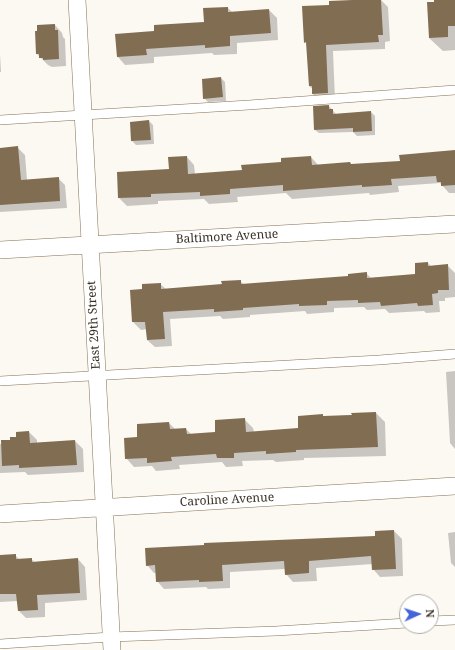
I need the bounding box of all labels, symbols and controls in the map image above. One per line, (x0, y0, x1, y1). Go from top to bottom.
street label: Baltimore Avenue (175, 227, 279, 247)
street label: East 29th Street (84, 280, 104, 370)
street label: Caroline Avenue (179, 490, 275, 510)
north arrow (399, 594, 439, 634)
text: N (423, 609, 438, 618)

